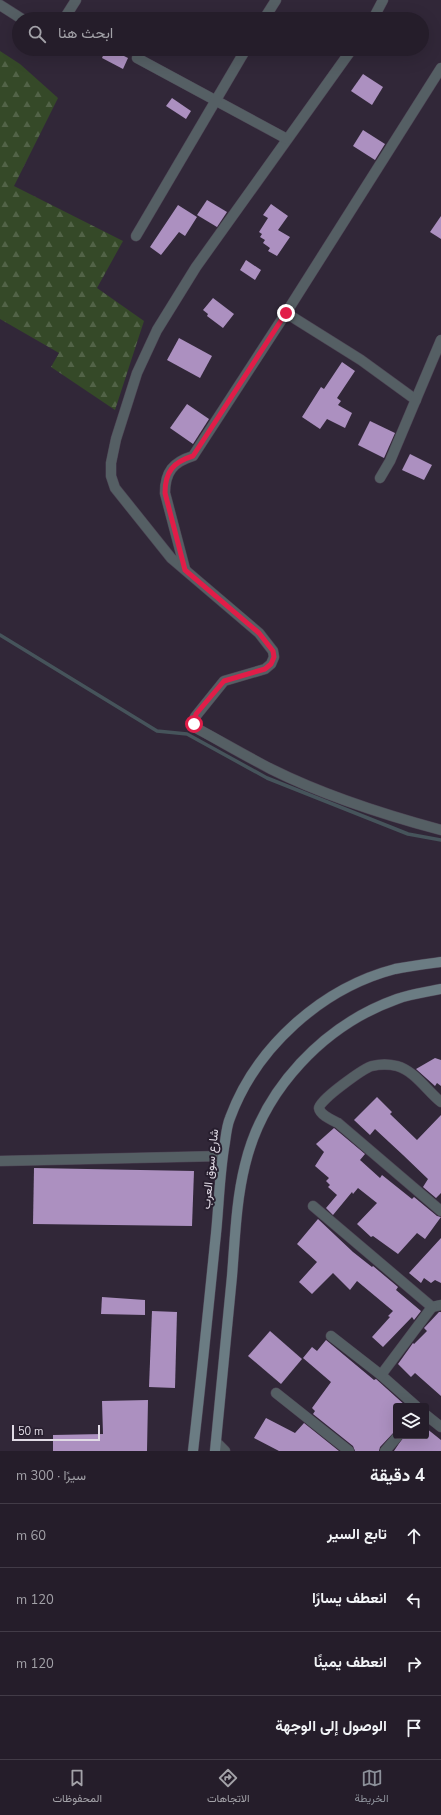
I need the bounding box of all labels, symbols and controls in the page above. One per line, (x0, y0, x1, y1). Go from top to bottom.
search box (12, 12, 429, 56)
icon: search (26, 23, 48, 45)
text: ابحث هنا (58, 23, 113, 43)
route end (277, 304, 295, 322)
route start (185, 715, 203, 733)
street label: شارع سوق العرب (198, 1128, 223, 1210)
map controls (393, 1403, 429, 1439)
button: layers (393, 1403, 429, 1439)
scale bar (12, 1423, 100, 1442)
text: 50 m (18, 1424, 43, 1439)
text: 4 دقيقة (370, 1464, 425, 1487)
text: سيرًا · 300 m (16, 1467, 86, 1485)
text: تابع السير (327, 1524, 387, 1544)
icon: ahead (403, 1525, 425, 1547)
text: 60 m (16, 1527, 46, 1545)
text: انعطف يسارًا (312, 1588, 387, 1608)
icon: left (403, 1589, 425, 1611)
text: 120 m (16, 1591, 54, 1609)
text: انعطف يمينًا (314, 1652, 387, 1672)
icon: right (403, 1653, 425, 1675)
text: 120 m (16, 1655, 54, 1673)
text: الوصول إلى الوجهة (275, 1716, 387, 1736)
icon: arrive (403, 1717, 425, 1739)
tab: المحفوظات (52, 1767, 102, 1808)
tab: الاتجاهات (207, 1767, 250, 1808)
tab: الخريطة (355, 1767, 389, 1808)

